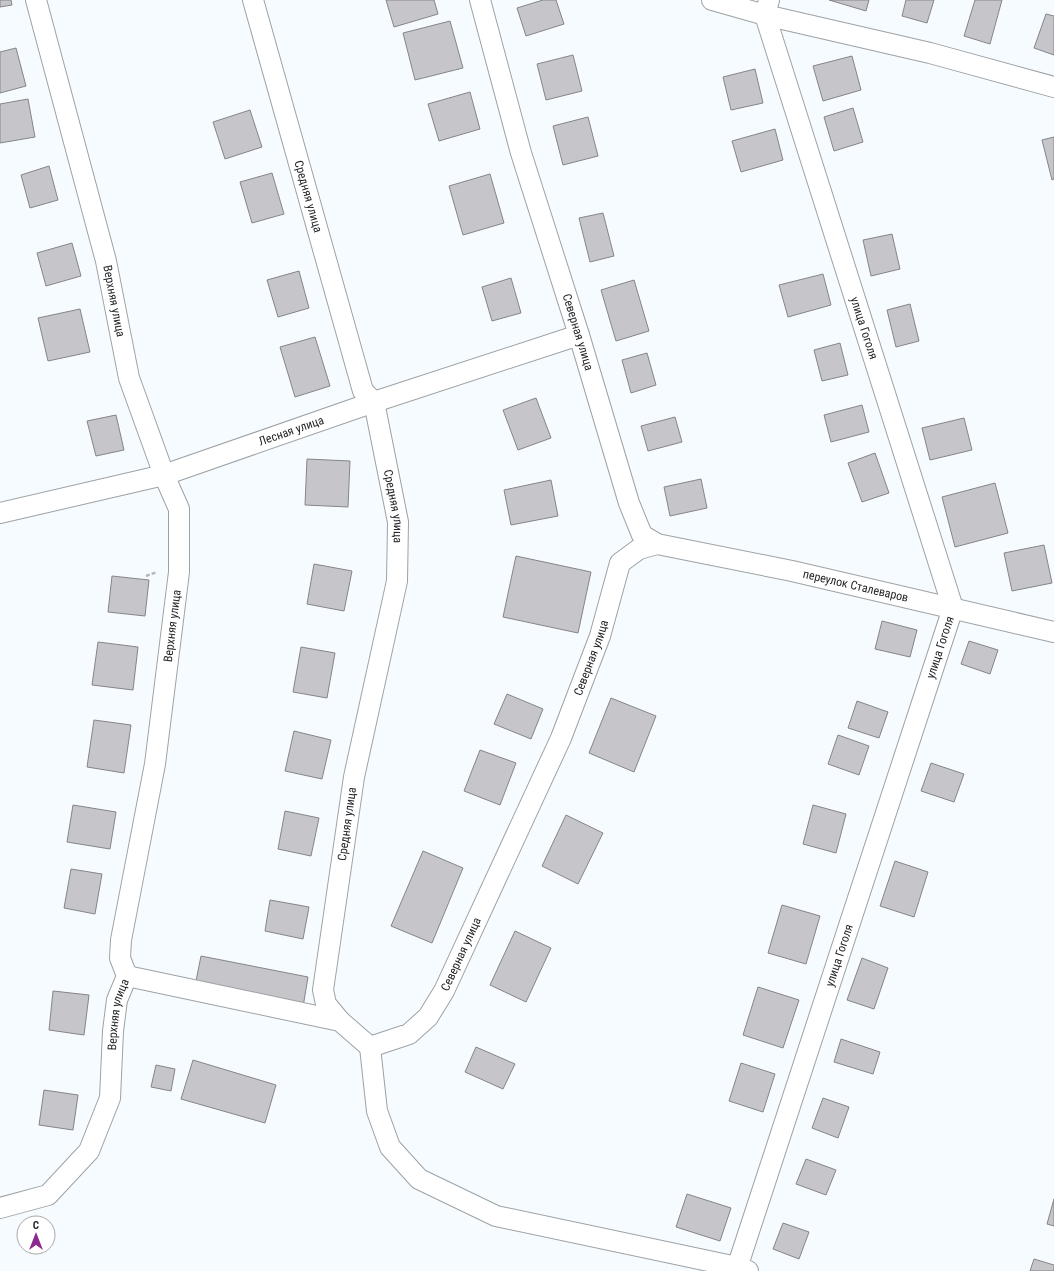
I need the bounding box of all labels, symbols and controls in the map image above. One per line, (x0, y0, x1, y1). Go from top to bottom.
street label: Средняя улица (291, 159, 325, 234)
street label: Верхняя улица (100, 264, 128, 338)
street label: Северная улица (560, 292, 596, 372)
street label: улица Гоголя (847, 295, 881, 361)
street label: Лесная улица (257, 413, 326, 449)
street label: Средняя улица (381, 468, 405, 543)
street label: переулок Сталеваров (802, 567, 910, 605)
street label: Верхняя улица (161, 589, 184, 663)
street label: улица Гоголя (923, 615, 957, 681)
street label: Северная улица (571, 618, 611, 698)
street label: Средняя улица (335, 786, 359, 862)
street label: Северная улица (438, 915, 484, 993)
street label: улица Гоголя (823, 922, 856, 988)
street label: Верхняя улица (105, 977, 132, 1051)
north arrow (16, 1215, 56, 1255)
text: С (33, 1219, 39, 1232)

